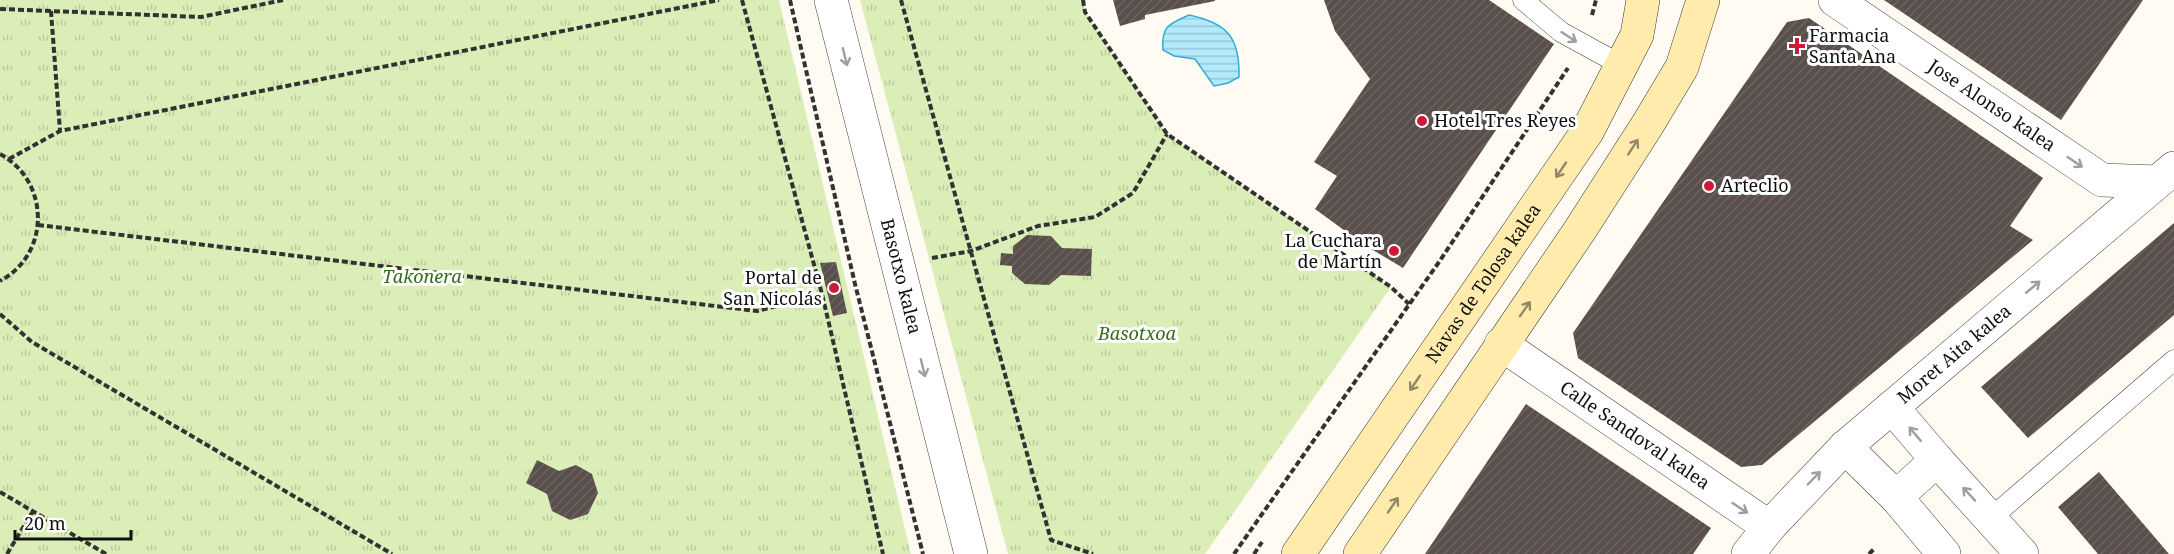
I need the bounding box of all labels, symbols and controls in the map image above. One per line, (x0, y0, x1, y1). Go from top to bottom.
place label: Farmacia Santa Ana (1809, 23, 1896, 68)
one-way arrow (1560, 31, 1576, 43)
marker: Farmacia Santa Ana (1790, 39, 1804, 53)
one-way arrow (840, 47, 852, 66)
street label: Jose Alonso kalea (1923, 53, 2061, 156)
place label: Hotel Tres Reyes (1434, 108, 1576, 132)
marker: Hotel Tres Reyes (1415, 114, 1429, 128)
one-way arrow (1628, 139, 1640, 156)
one-way arrow (2066, 156, 2083, 168)
one-way arrow (1555, 161, 1567, 178)
place label: Arteclio (1721, 173, 1789, 197)
marker: Arteclio (1702, 179, 1716, 193)
street label: Navas de Tolosa kalea (1419, 198, 1546, 367)
street label: Basotxo kalea (876, 216, 928, 336)
place label: La Cuchara de Martín (1285, 228, 1382, 273)
marker: La Cuchara de Martín (1387, 244, 1401, 258)
park label: Takonera (382, 264, 462, 288)
place label: Portal de San Nicolás (723, 265, 822, 310)
one-way arrow (2025, 280, 2040, 294)
marker: Portal de San Nicolás (827, 281, 841, 295)
street label: Moret Aita kalea (1892, 298, 2016, 409)
one-way arrow (1519, 301, 1531, 318)
park label: Basotxoa (1097, 321, 1177, 345)
one-way arrow (918, 358, 930, 377)
one-way arrow (1409, 374, 1421, 391)
street label: Calle Sandoval kalea (1556, 375, 1715, 494)
one-way arrow (1908, 427, 1922, 442)
one-way arrow (1807, 471, 1822, 486)
one-way arrow (1962, 487, 1977, 502)
one-way arrow (1387, 498, 1399, 514)
one-way arrow (1731, 502, 1748, 514)
scale bar (15, 503, 130, 541)
text: 20 m (24, 511, 66, 535)

